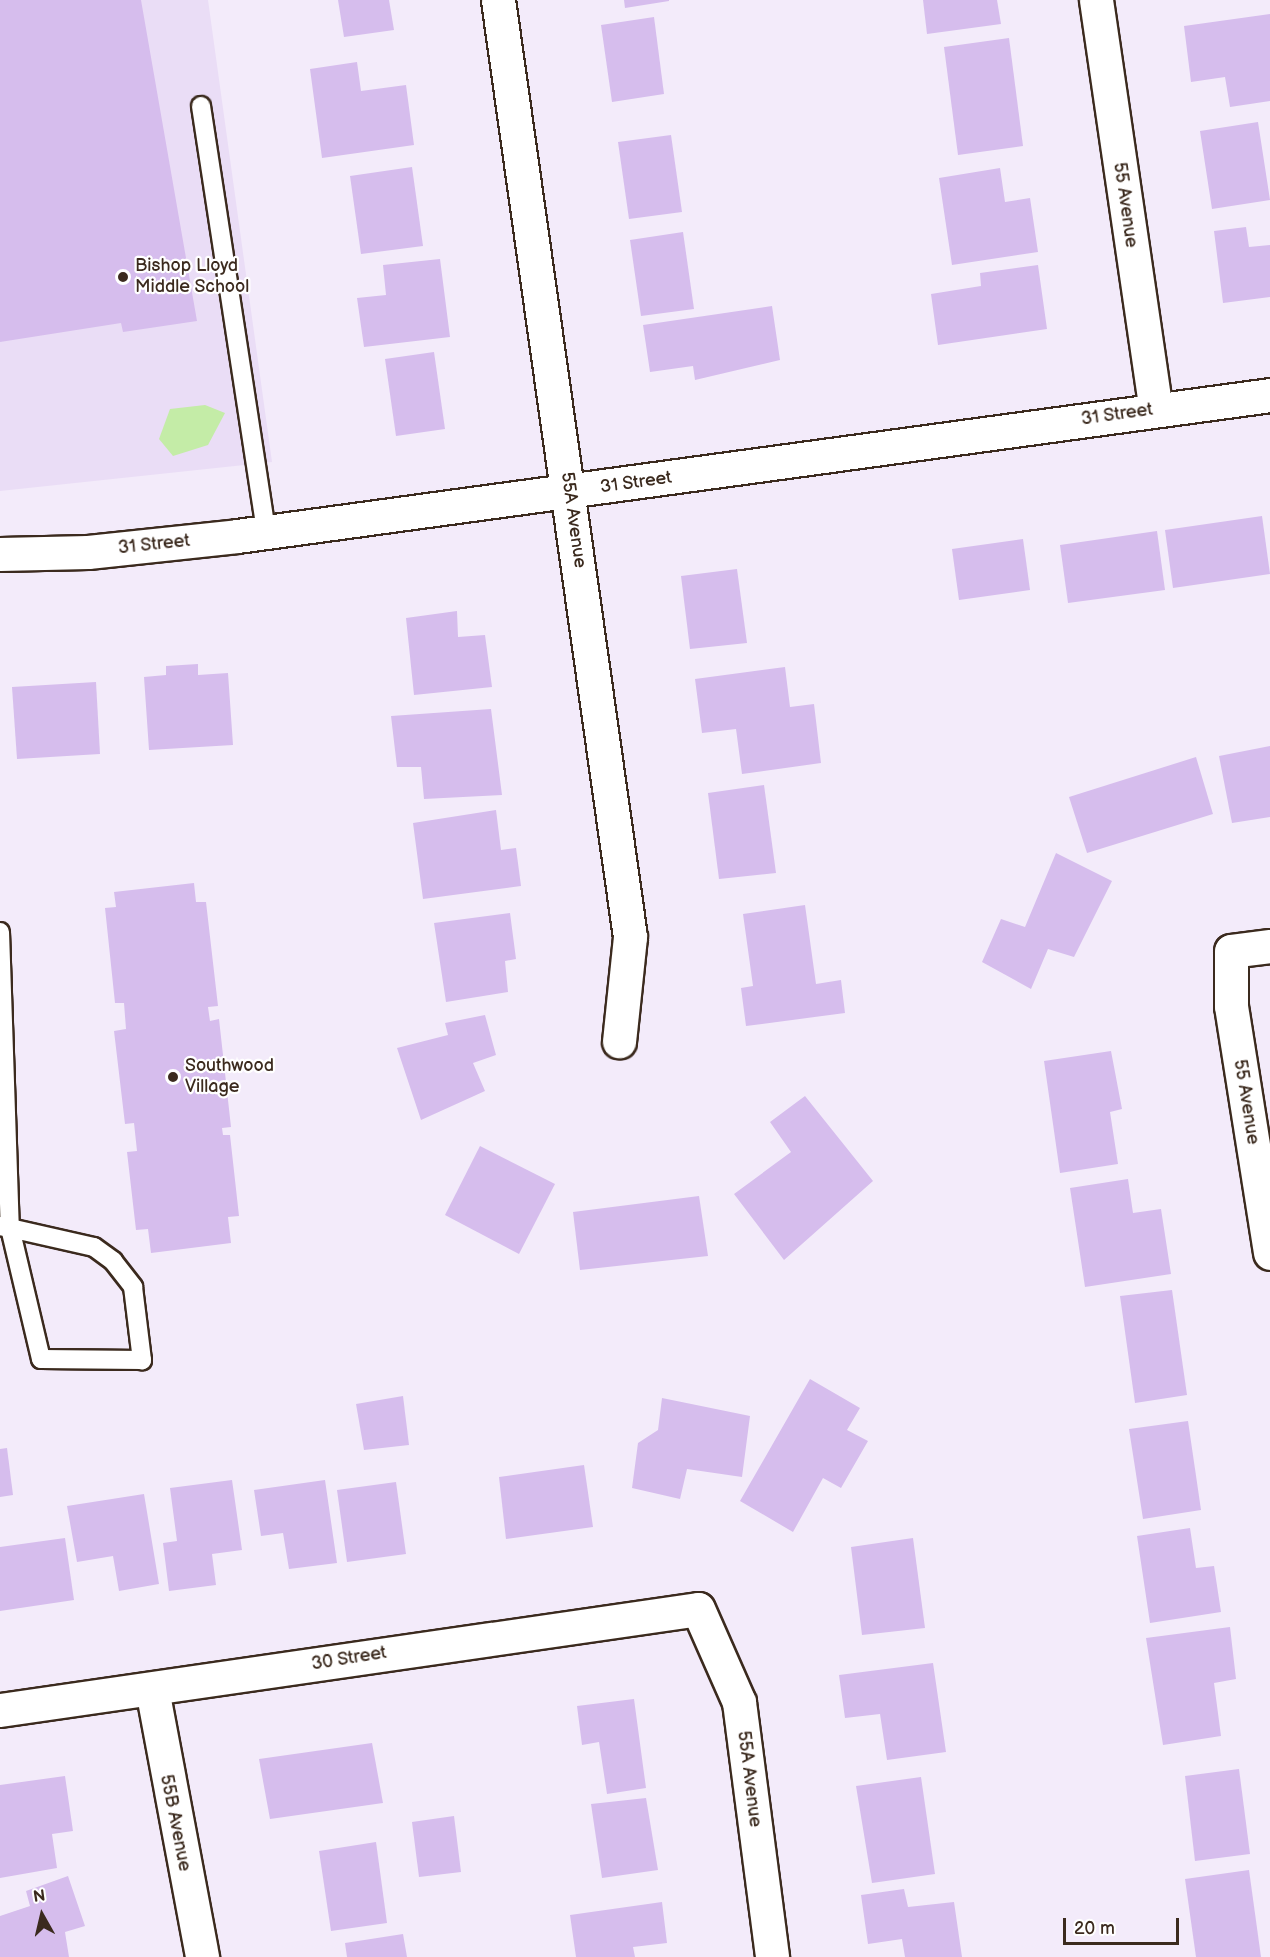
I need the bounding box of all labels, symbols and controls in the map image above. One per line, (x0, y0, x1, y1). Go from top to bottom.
street label: 55 Avenue (1108, 161, 1142, 249)
place label: Bishop Lloyd Middle School (135, 256, 250, 298)
marker: Bishop Lloyd Middle School (116, 270, 130, 284)
street label: 31 Street (1080, 399, 1154, 431)
street label: 31 Street (599, 467, 673, 499)
street label: 55A Avenue (556, 471, 590, 569)
street label: 31 Street (117, 530, 191, 560)
place label: Southwood Village (185, 1056, 274, 1098)
street label: 55 Avenue (1229, 1058, 1263, 1146)
marker: Southwood Village (166, 1070, 180, 1084)
street label: 30 Street (310, 1642, 388, 1676)
street label: 55A Avenue (732, 1730, 766, 1828)
street label: 55B Avenue (155, 1773, 195, 1873)
north arrow (12, 1885, 72, 1945)
text: N (32, 1886, 47, 1907)
scale bar (1066, 1906, 1182, 1944)
text: 20 m (1074, 1918, 1115, 1939)

